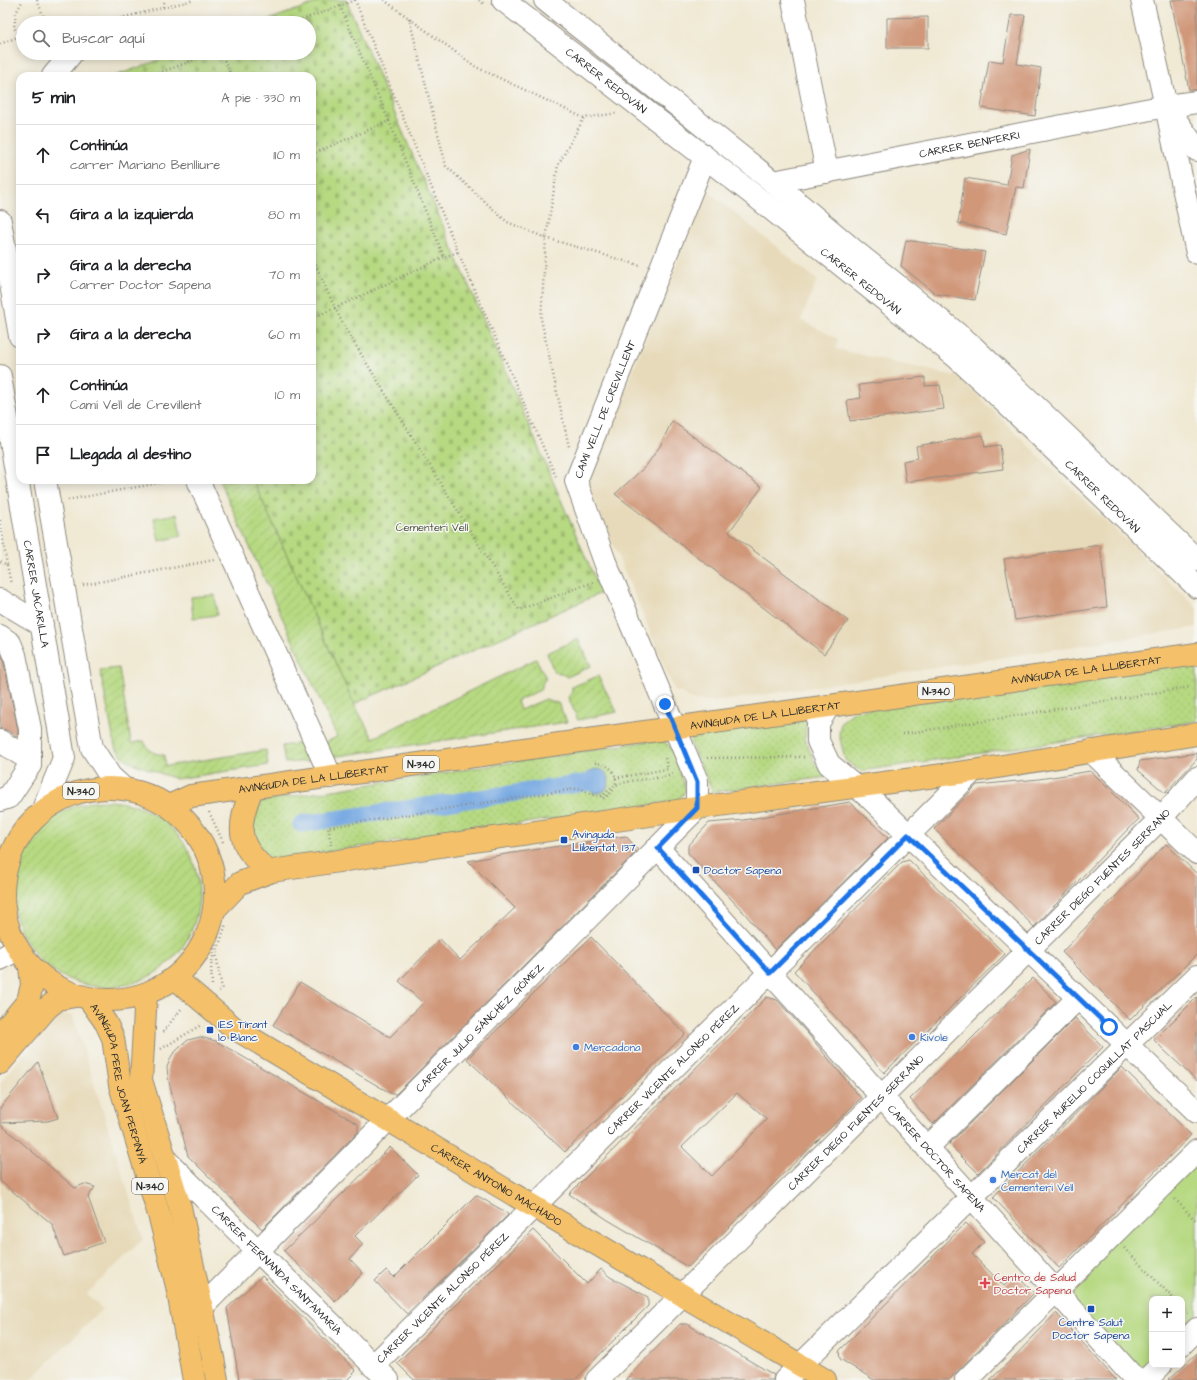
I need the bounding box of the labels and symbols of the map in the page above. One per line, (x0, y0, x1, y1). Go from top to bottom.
street label: CARRER REDOVÁN (562, 45, 650, 117)
street label: CARRER BENFERRI (918, 127, 1021, 162)
street label: CARRER REDOVÁN (817, 244, 904, 318)
street label: CAMÍ VELL DE CREVILLENT (571, 338, 639, 480)
street label: CARRER REDOVÁN (1061, 457, 1143, 536)
park label: Cementeri Vell (396, 520, 469, 535)
street label: CARRER JACARILLA (20, 539, 52, 649)
street label: AVINGUDA DE LA LLIBERTAT (1010, 652, 1162, 688)
road number: N-340 (918, 683, 954, 699)
route end (656, 695, 674, 713)
street label: AVINGUDA DE LA LLIBERTAT (689, 697, 842, 733)
road number: N-340 (403, 756, 439, 772)
street label: AVINGUDA DE LA LLIBERTAT (237, 761, 390, 797)
road number: N-340 (63, 783, 99, 799)
street label: CARRER DIEGO FUENTES SERRANO (1031, 805, 1174, 948)
place label: Avinguda Llibertat, 137 (572, 827, 636, 855)
marker: Avinguda Llibertat, 137 (559, 835, 569, 845)
place label: Doctor Sapena (704, 863, 782, 878)
marker: Doctor Sapena (691, 865, 701, 875)
street label: CARRER JULIO SÁNCHEZ GÓMEZ (412, 959, 548, 1096)
street label: CARRER AURELIO COQUILLAT PASCUAL (1014, 997, 1176, 1157)
street label: AVINGUDA PERE JOAN PERPINYÀ (86, 1000, 150, 1166)
street label: CARRER VICENTE ALONSO PÉREZ (603, 1000, 743, 1138)
place label: IES Tirant lo Blanc (218, 1017, 268, 1045)
route start (1100, 1018, 1118, 1036)
marker: IES Tirant lo Blanc (205, 1025, 215, 1035)
place label: Kivole (920, 1030, 948, 1045)
marker: Kivole (907, 1032, 917, 1042)
place label: Mercadona (584, 1040, 641, 1055)
marker: Mercadona (571, 1042, 581, 1052)
street label: CARRER DIEGO FUENTES SERRANO (784, 1051, 928, 1194)
street label: CARRER DOCTOR SAPENA (884, 1102, 989, 1215)
street label: CARRER ANTONIO MACHADO (428, 1140, 565, 1230)
place label: Mercat del Cementeri Vell (1001, 1167, 1074, 1195)
marker: Mercat del Cementeri Vell (988, 1175, 998, 1185)
road number: N-340 (132, 1178, 168, 1194)
street label: CARRER FERNANDA SANTAMARÍA (208, 1202, 345, 1338)
street label: CARRER VICENTE ALONSO PÉREZ (373, 1228, 513, 1366)
place label: Centro de Salud Doctor Sapena (994, 1270, 1076, 1298)
marker: Centro de Salud Doctor Sapena (979, 1277, 991, 1289)
marker: Centre Salut Doctor Sapena (1086, 1304, 1096, 1314)
place label: Centre Salut Doctor Sapena (1052, 1315, 1130, 1343)

